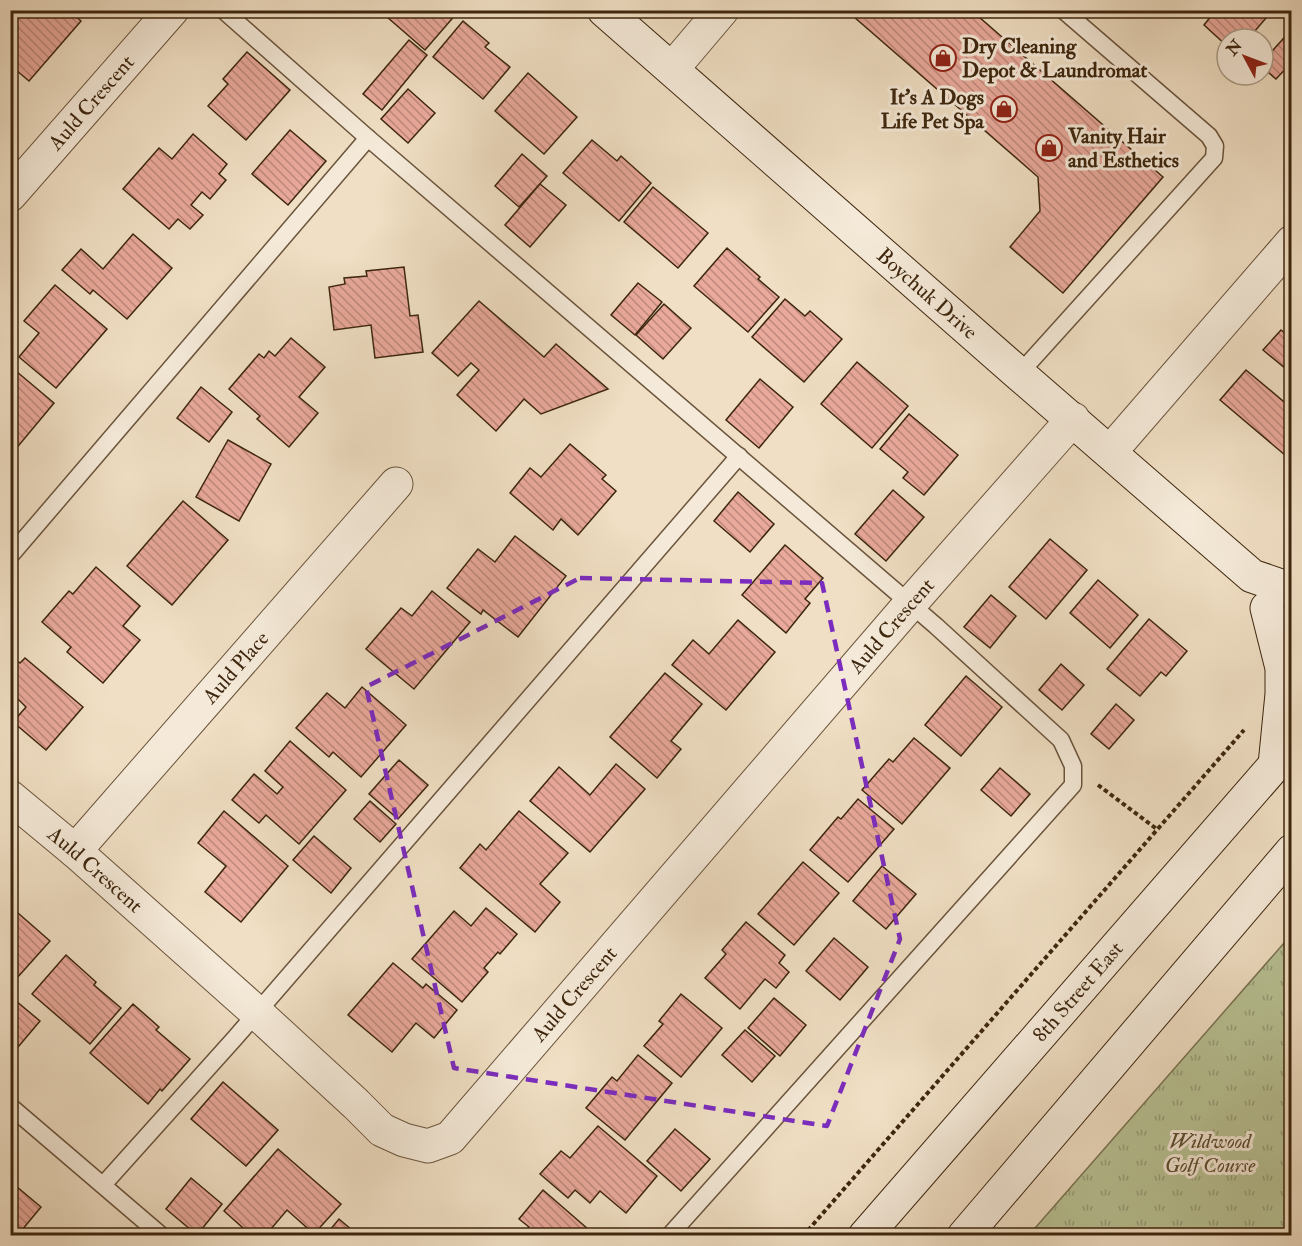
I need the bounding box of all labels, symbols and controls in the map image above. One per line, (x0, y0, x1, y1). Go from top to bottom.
north arrow (1215, 27, 1275, 87)
place label: Dry Cleaning Depot & Laundromat (962, 33, 1147, 84)
text: N (1222, 35, 1247, 61)
shop icon: Dry Cleaning Depot & Laundromat (928, 43, 958, 73)
street label: Auld Crescent (41, 49, 140, 156)
place label: It's A Dogs Life Pet Spa (881, 84, 985, 135)
shop icon: It's A Dogs Life Pet Spa (989, 94, 1019, 124)
place label: Vanity Hair and Esthetics (1067, 123, 1179, 174)
shop icon: Vanity Hair and Esthetics (1034, 133, 1064, 163)
street label: Boychuk Drive (871, 242, 984, 345)
street label: Auld Crescent (842, 572, 940, 680)
street label: Auld Place (196, 625, 275, 710)
street label: Auld Crescent (41, 820, 149, 919)
street label: 8th Street East (1027, 935, 1129, 1048)
street label: Auld Crescent (525, 940, 623, 1048)
park label: Wildwood Golf Course (1165, 1128, 1256, 1179)

